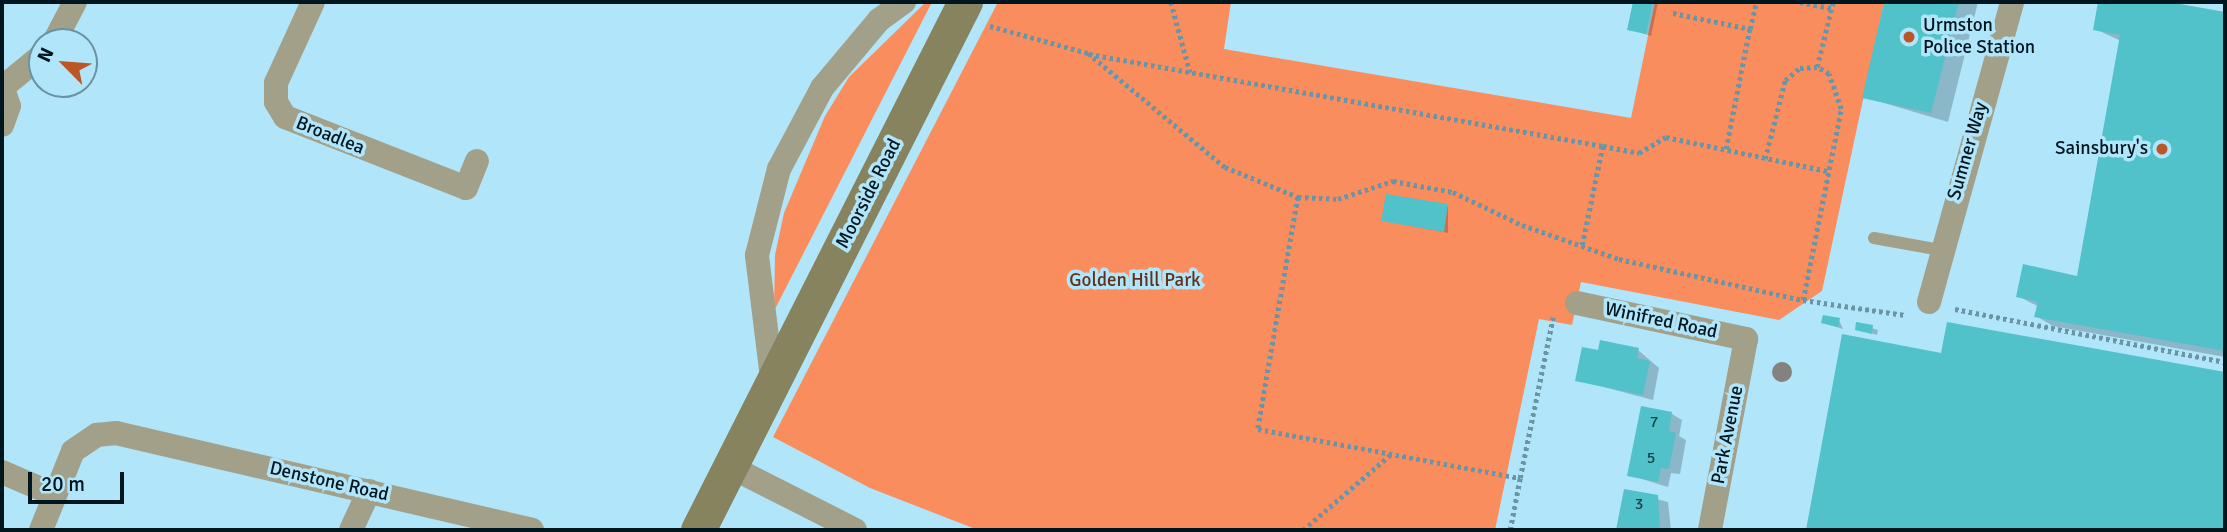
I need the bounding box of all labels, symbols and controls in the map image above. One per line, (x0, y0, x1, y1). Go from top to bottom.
place label: Urmston Police Station (1923, 15, 2035, 59)
north arrow (28, 28, 98, 98)
marker: Urmston Police Station (1901, 29, 1917, 45)
text: N (32, 44, 59, 66)
street label: Sumner Way (1943, 99, 1993, 203)
street label: Broadlea (292, 112, 368, 160)
street label: Moorside Road (832, 135, 906, 253)
place label: Sainsbury's (2055, 138, 2148, 160)
marker: Sainsbury's (2154, 141, 2170, 157)
park label: Golden Hill Park (1069, 270, 1201, 292)
street label: Winifred Road (1603, 298, 1719, 344)
street label: Park Avenue (1707, 384, 1749, 486)
house number: 7 (1650, 412, 1658, 432)
house number: 5 (1647, 448, 1655, 468)
street label: Denstone Road (267, 457, 391, 507)
scale bar (32, 458, 128, 502)
text: 20 m (41, 471, 85, 497)
house number: 3 (1635, 494, 1643, 514)

